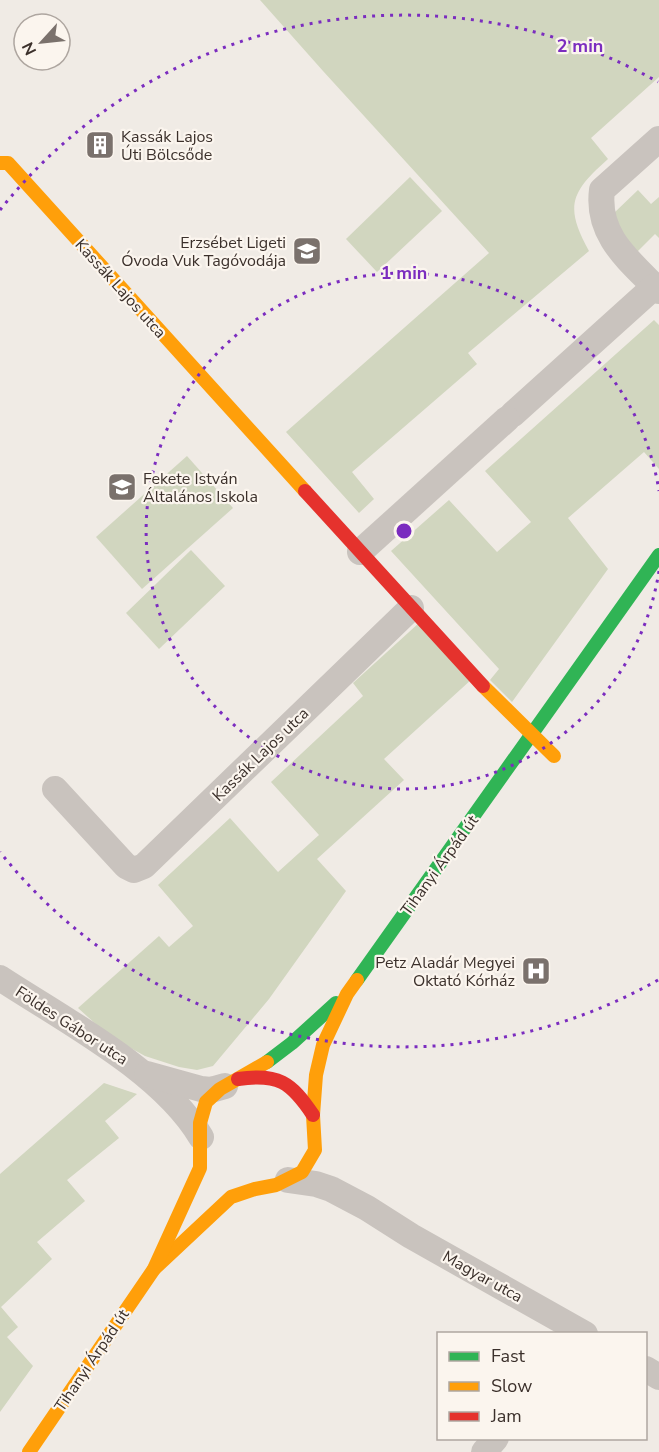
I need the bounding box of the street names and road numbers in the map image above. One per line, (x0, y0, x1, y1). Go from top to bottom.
street label: Kassák Lajos utca (70, 234, 171, 343)
street label: Kassák Lajos utca (208, 703, 314, 807)
street label: Tihanyi Árpád út (396, 811, 484, 920)
street label: Földes Gábor utca (11, 981, 132, 1071)
street label: Magyar utca (439, 1246, 526, 1308)
street label: Tihanyi Árpád út (49, 1305, 134, 1416)

